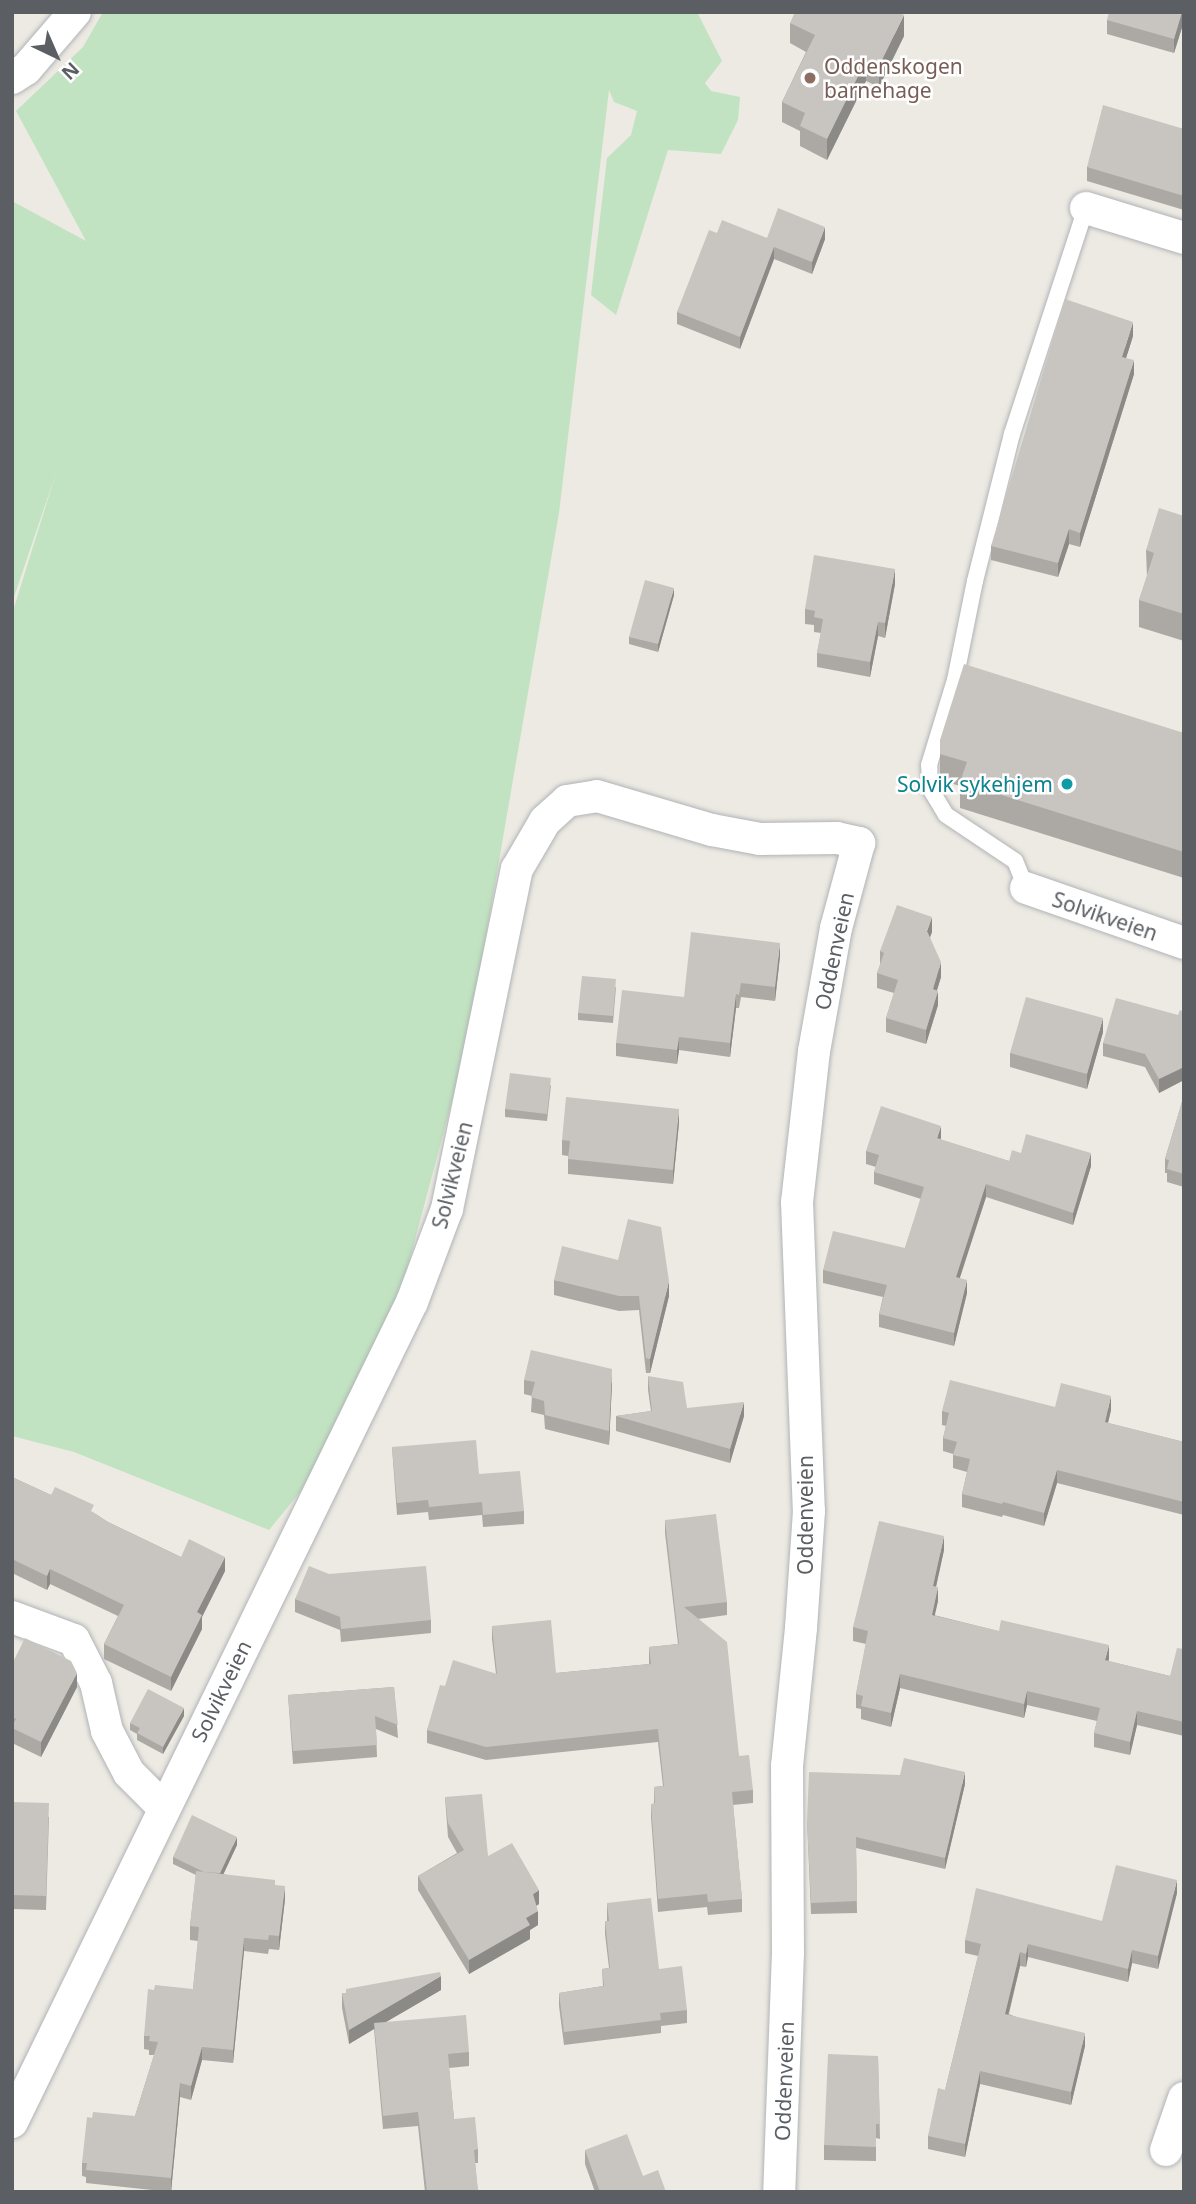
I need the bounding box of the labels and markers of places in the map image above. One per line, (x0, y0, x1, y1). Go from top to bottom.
place label: Oddenskogen barnehage (824, 53, 963, 103)
marker: Oddenskogen barnehage (802, 70, 818, 86)
place label: Solvik sykehjem (897, 771, 1053, 797)
marker: Solvik sykehjem (1059, 776, 1075, 792)

